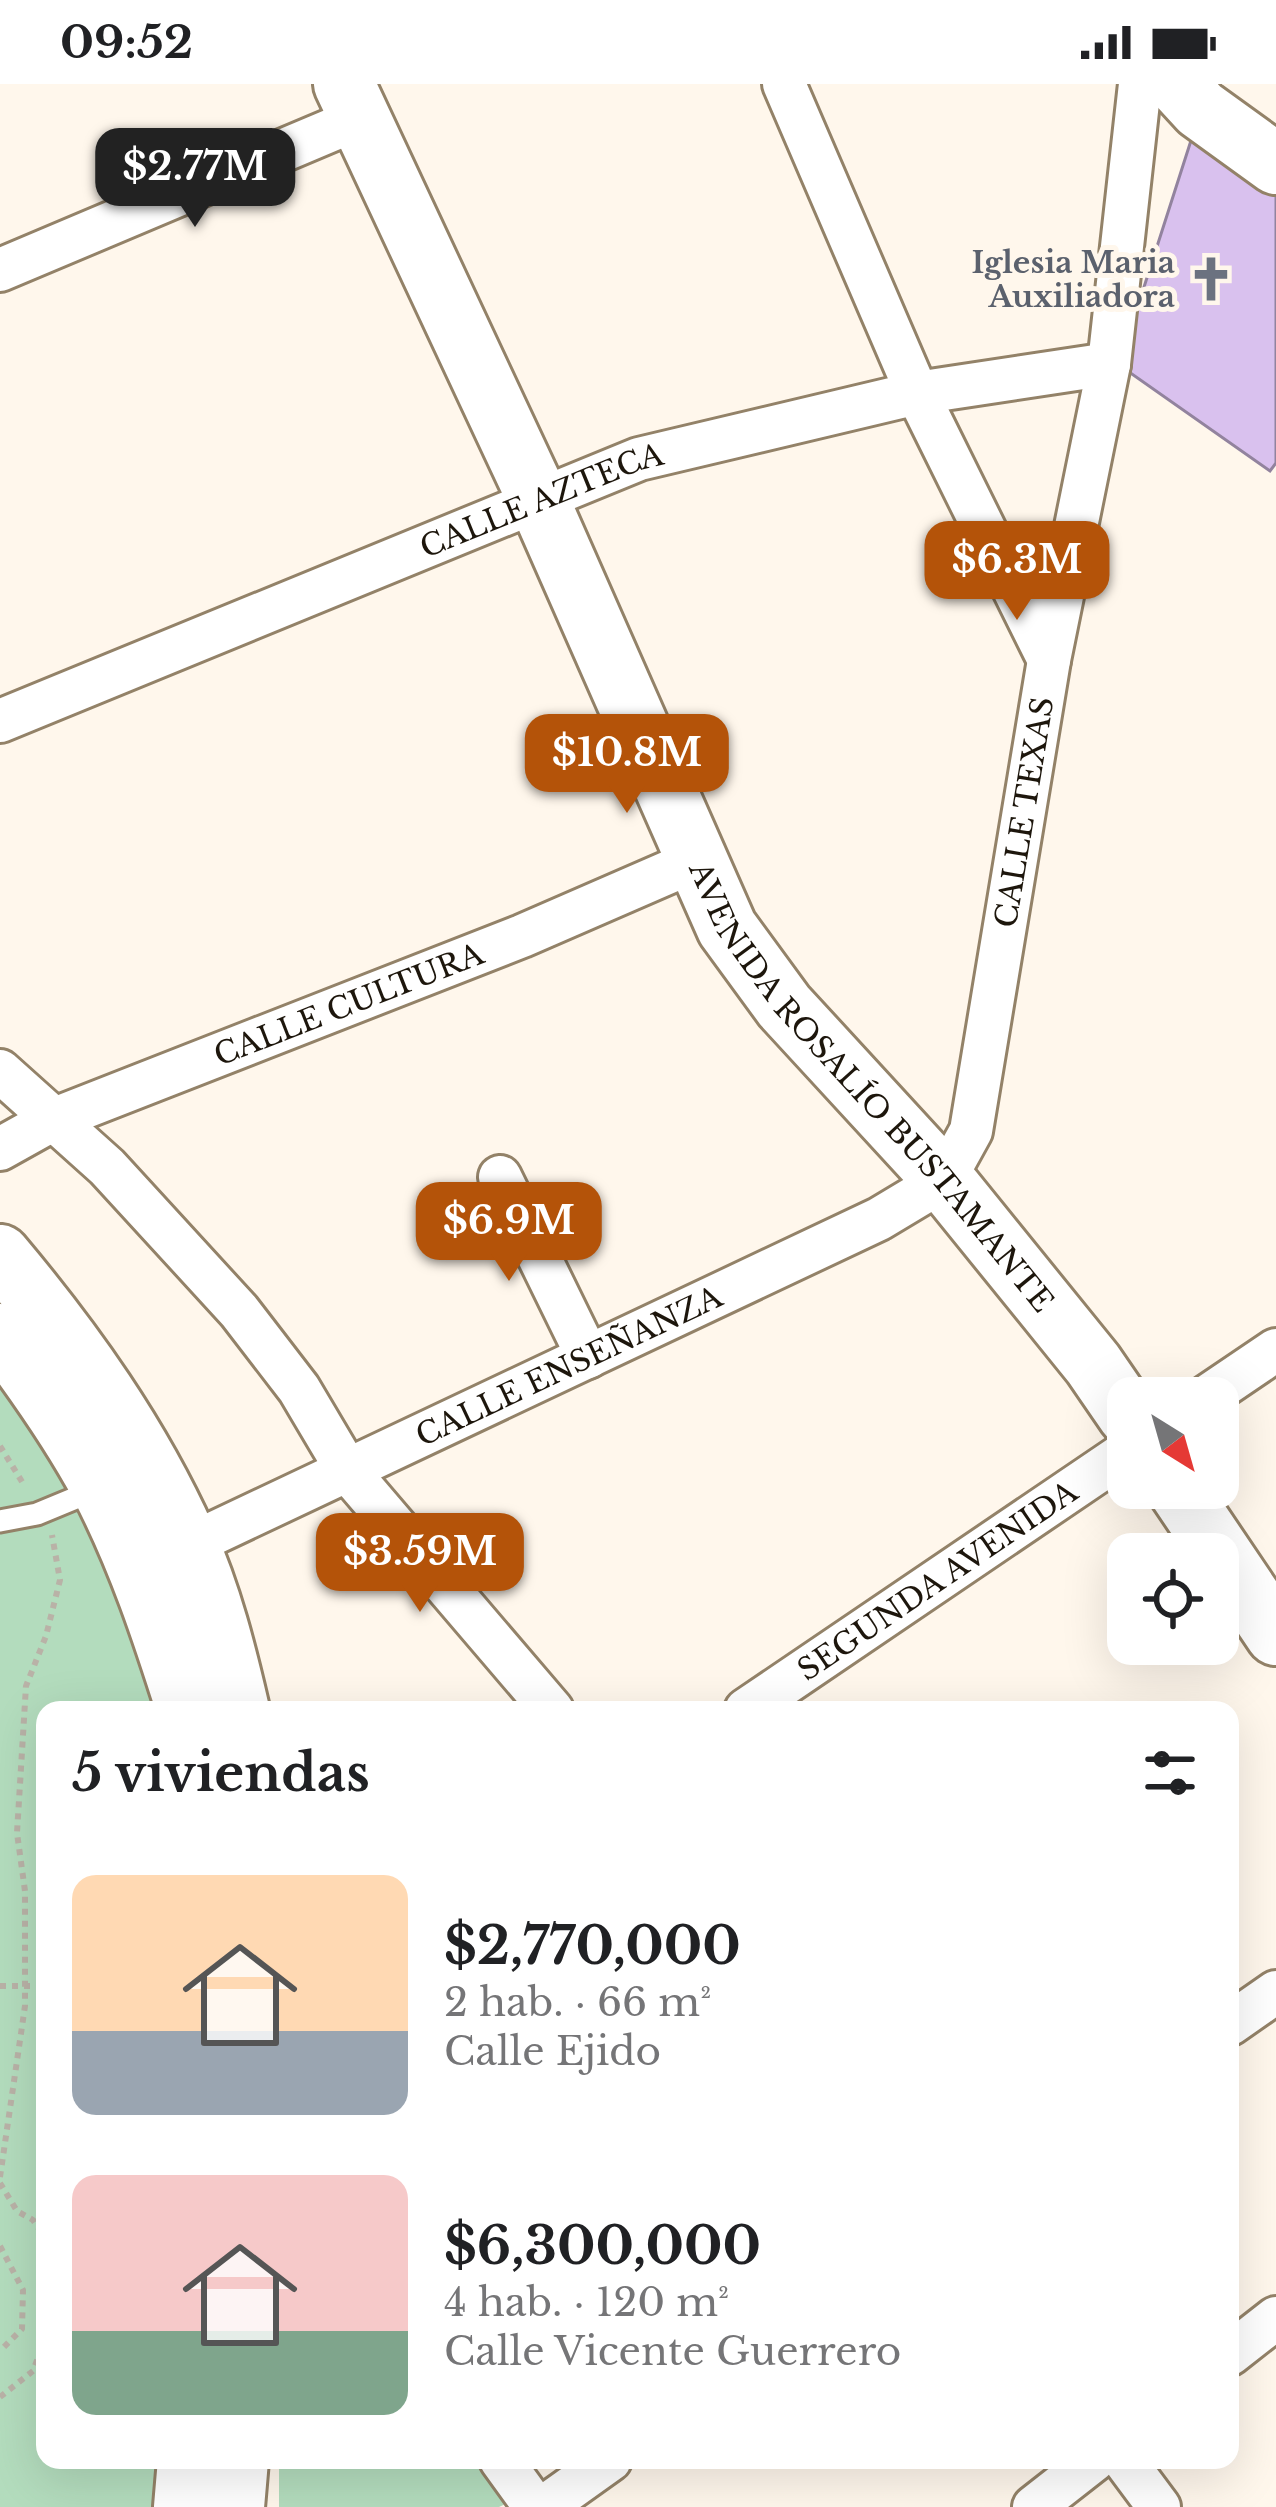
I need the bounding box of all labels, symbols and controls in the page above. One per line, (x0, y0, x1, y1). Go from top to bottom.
text: 09:52 (60, 14, 193, 70)
pin: $2.77M (97, 128, 293, 230)
text: $2.77M (122, 142, 268, 191)
place label: Iglesia Maria Auxiliadora (972, 244, 1175, 315)
church icon: Iglesia Maria Auxiliadora (1186, 254, 1236, 304)
street label: CALLE AZTECA (414, 435, 668, 565)
pin: $6.3M (933, 521, 1101, 623)
text: $6.3M (951, 535, 1083, 584)
street label: CALLE TEXAS (986, 694, 1061, 930)
pin: $10.8M (529, 714, 725, 816)
text: $10.8M (552, 728, 702, 777)
street label: AVENIDA ROSALÍO BUSTAMANTE (681, 855, 1062, 1319)
street label: CALLE CULTURA (208, 934, 489, 1073)
pin: $6.9M (425, 1182, 593, 1284)
text: $6.9M (443, 1196, 575, 1245)
street label: CALLE ENSEÑANZA (410, 1277, 729, 1454)
north arrow (1107, 1377, 1239, 1509)
map controls (1107, 1377, 1239, 1665)
street label: SEGUNDA AVENIDA (790, 1472, 1085, 1688)
pin: $3.59M (322, 1513, 518, 1615)
text: $3.59M (343, 1527, 497, 1576)
button: locate (1107, 1533, 1239, 1665)
icon: filters (1137, 1740, 1203, 1806)
text: 5 viviendas (72, 1742, 370, 1805)
text: $2,770,000 (444, 1915, 741, 1978)
icon: home (168, 1923, 312, 2067)
text: 2 hab. · 66 m² (444, 1978, 711, 2027)
text: Calle Ejido (444, 2027, 661, 2076)
text: $6,300,000 (444, 2215, 761, 2278)
icon: home (168, 2223, 312, 2367)
text: 4 hab. · 120 m² (444, 2278, 729, 2327)
text: Calle Vicente Guerrero (444, 2327, 901, 2376)

